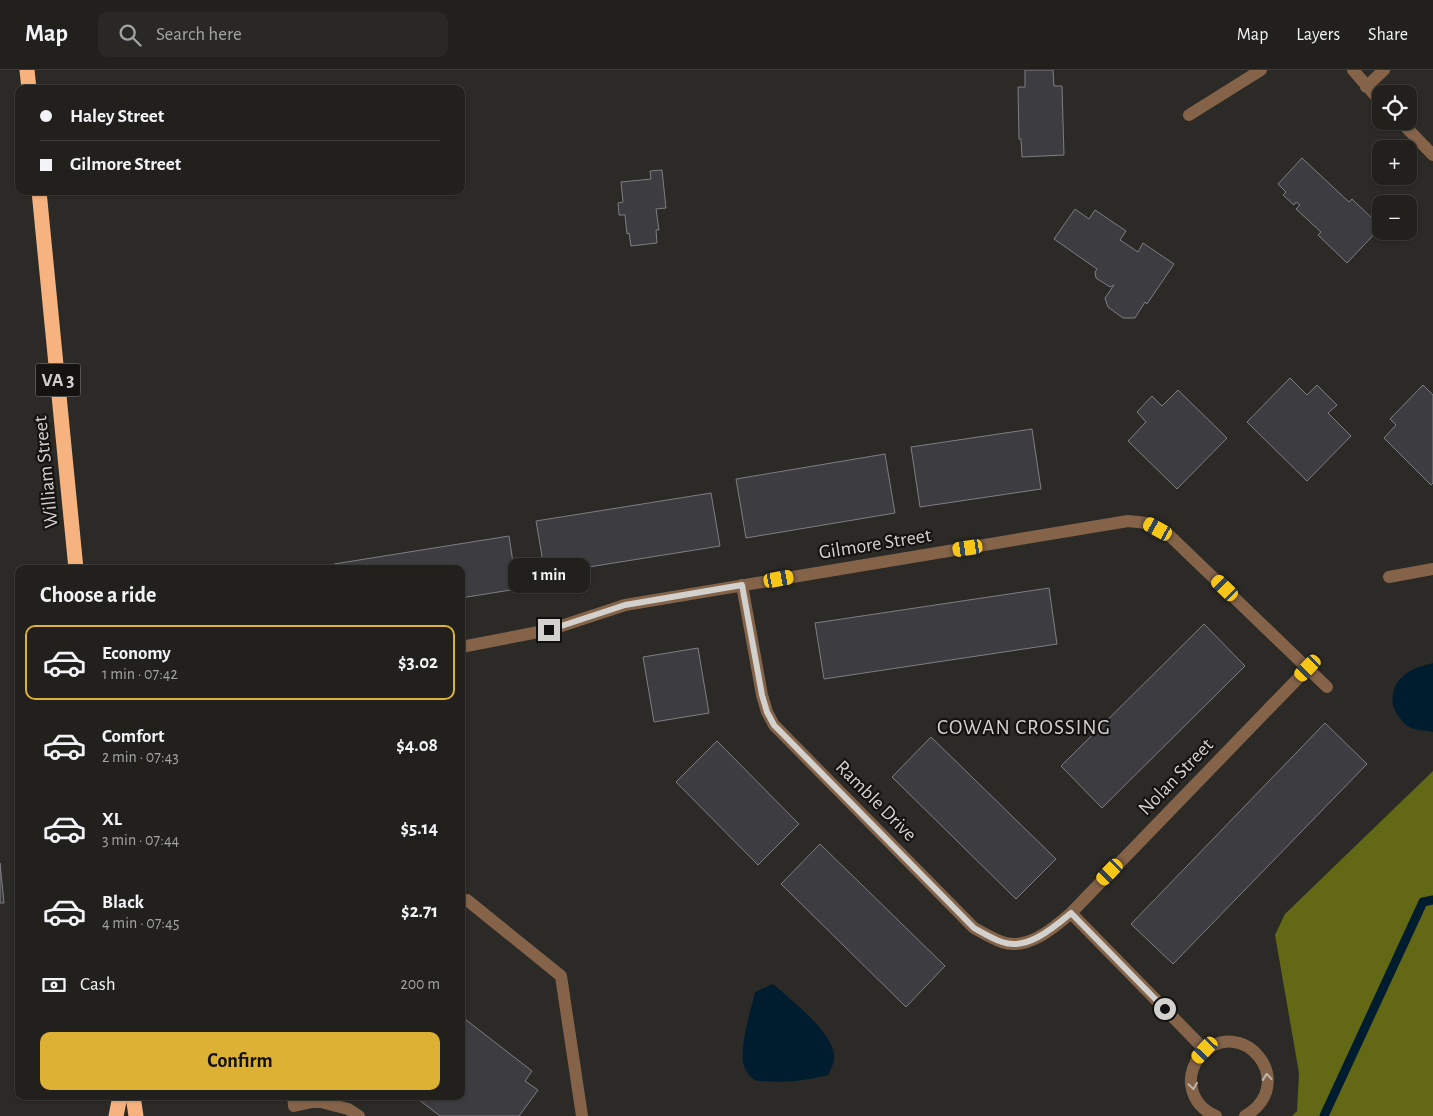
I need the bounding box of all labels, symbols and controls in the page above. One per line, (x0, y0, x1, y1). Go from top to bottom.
search box (98, 12, 448, 57)
icon: search (116, 21, 144, 49)
text: Map (25, 22, 68, 46)
text: Search here (156, 25, 242, 44)
text: Map (1237, 26, 1268, 44)
text: Layers (1296, 26, 1340, 44)
text: Share (1368, 26, 1408, 44)
map controls (1372, 85, 1417, 240)
button: locate (1372, 85, 1417, 130)
text: Haley Street (70, 107, 164, 126)
button: + (1372, 140, 1417, 185)
text: Gilmore Street (70, 155, 181, 174)
button: − (1372, 195, 1417, 240)
road number: VA 3 (36, 364, 80, 396)
street label: William Street (30, 414, 62, 529)
car (1141, 515, 1174, 543)
street label: Gilmore Street (817, 525, 933, 563)
car (952, 538, 983, 558)
callout: 1 min (508, 558, 590, 592)
text: 1 min (532, 567, 566, 583)
car (762, 569, 795, 589)
car (1209, 572, 1241, 604)
text: Choose a ride (40, 584, 156, 606)
route end (538, 619, 560, 641)
icon: car (42, 640, 87, 685)
text: Economy (102, 644, 171, 663)
car (1292, 652, 1323, 684)
text: $3.02 (398, 653, 438, 672)
text: 1 min · 07:42 (102, 666, 178, 682)
district label: COWAN CROSSING (937, 717, 1111, 738)
icon: car (42, 723, 87, 768)
text: Comfort (102, 727, 164, 746)
street label: Nolan Street (1135, 734, 1218, 819)
text: $4.08 (396, 736, 438, 755)
text: 2 min · 07:43 (102, 749, 179, 765)
street label: Ramble Drive (832, 757, 920, 845)
icon: car (42, 806, 87, 851)
text: XL (102, 810, 122, 829)
text: $5.14 (400, 819, 438, 838)
text: 3 min · 07:44 (102, 832, 179, 848)
car (1094, 856, 1125, 888)
icon: car (42, 889, 87, 934)
text: Black (102, 893, 144, 912)
text: $2.71 (401, 902, 438, 921)
text: 4 min · 07:45 (102, 915, 179, 931)
icon: cash (40, 971, 68, 999)
text: Cash (80, 975, 116, 994)
text: 200 m (400, 976, 440, 992)
route start (1154, 998, 1176, 1020)
button: Confirm (40, 1032, 440, 1090)
car (1189, 1034, 1220, 1066)
one-way arrow (1261, 1073, 1272, 1081)
one-way arrow (1187, 1082, 1197, 1091)

